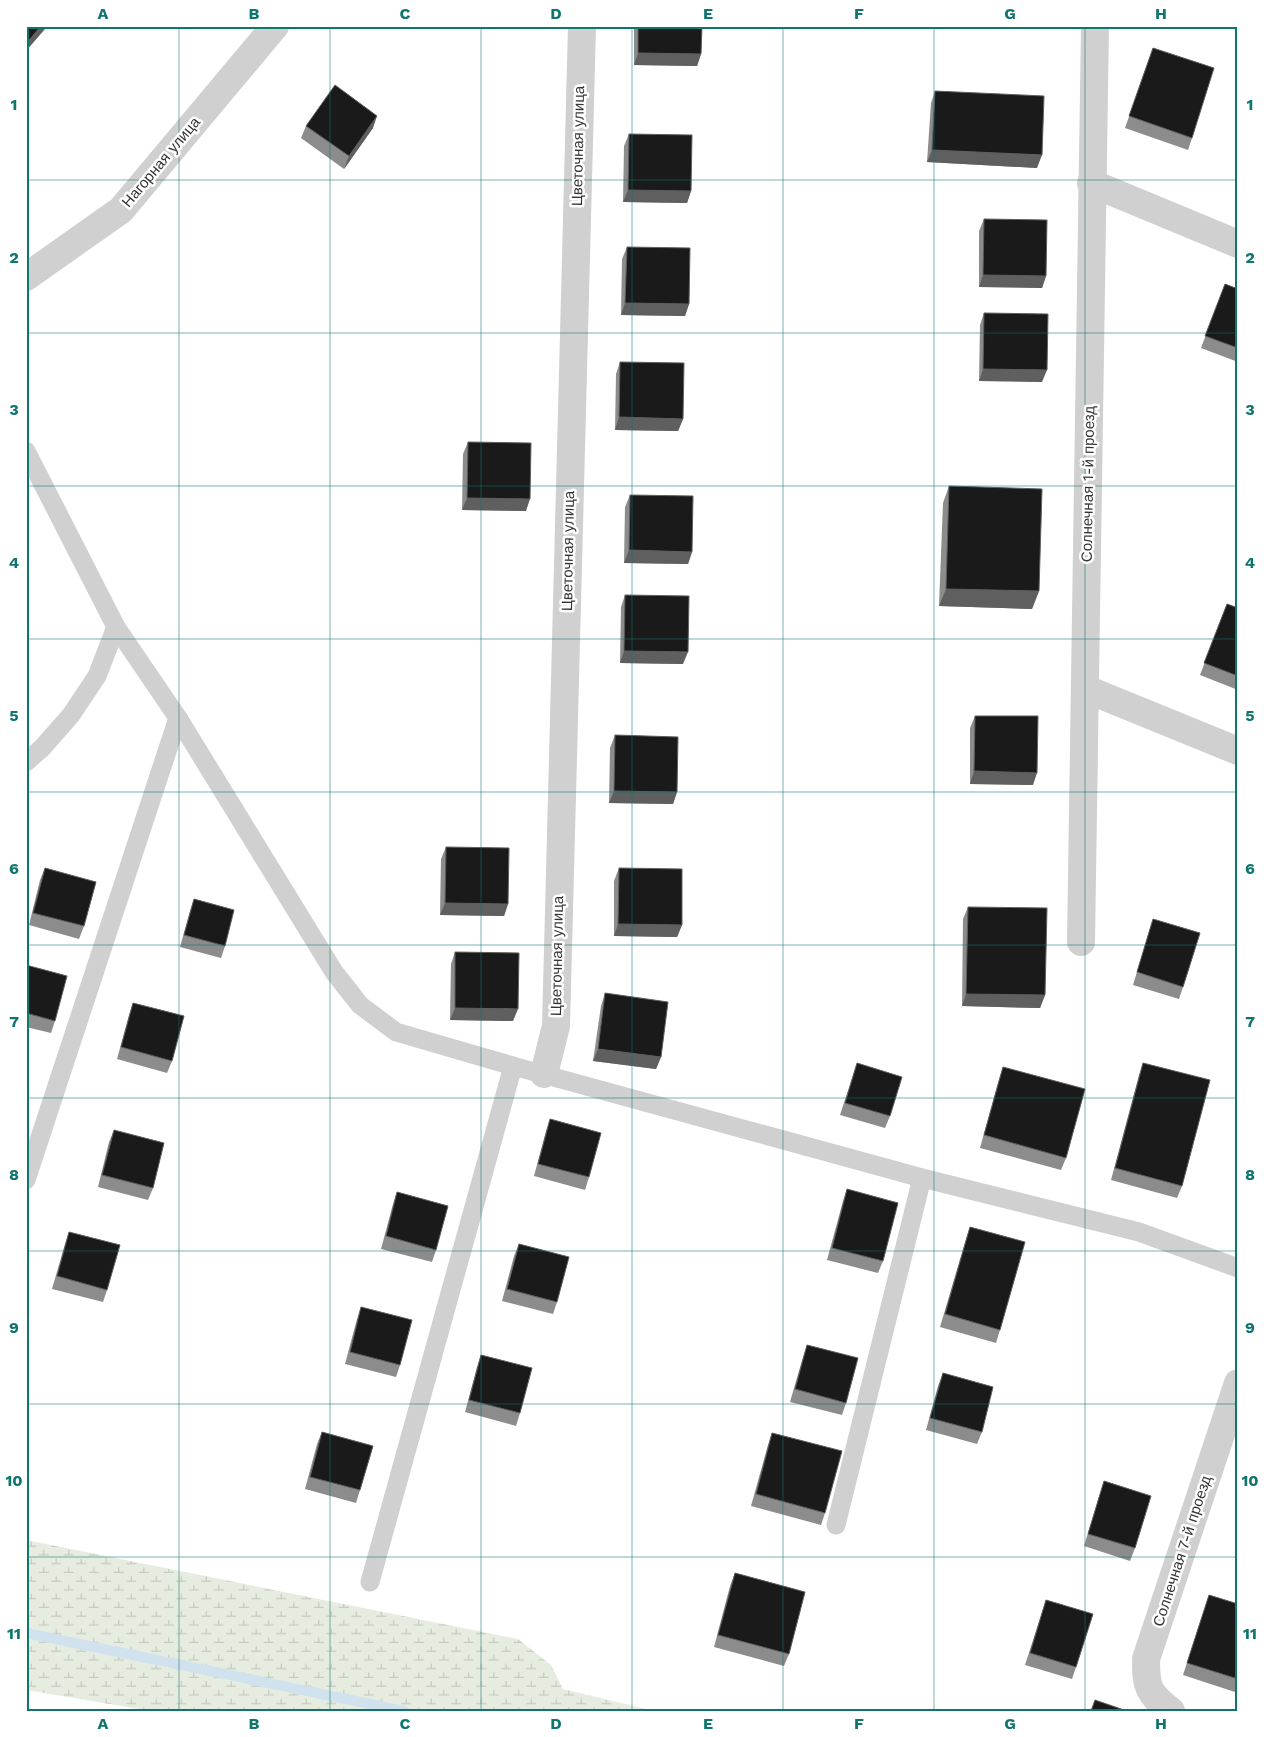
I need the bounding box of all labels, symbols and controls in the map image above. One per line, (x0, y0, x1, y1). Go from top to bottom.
text: A (98, 4, 109, 23)
text: B (249, 4, 260, 23)
text: C (400, 4, 411, 23)
text: D (550, 4, 562, 23)
text: E (703, 4, 713, 23)
text: F (854, 4, 864, 23)
text: G (1004, 4, 1016, 23)
text: H (1155, 4, 1167, 23)
street label: Цветочная улица (568, 85, 588, 206)
text: 1 (11, 95, 17, 114)
text: 1 (1247, 95, 1253, 114)
street label: Нагорная улица (118, 113, 204, 211)
text: 2 (9, 248, 19, 267)
text: 2 (1245, 248, 1255, 267)
text: 3 (9, 400, 19, 419)
text: 3 (1245, 400, 1255, 419)
street label: Солнечная 1-й проезд (1078, 405, 1098, 562)
street label: Цветочная улица (558, 490, 578, 611)
text: 4 (9, 553, 19, 572)
text: 4 (1245, 553, 1255, 572)
text: 5 (9, 706, 19, 725)
text: 5 (1245, 706, 1255, 725)
text: 6 (9, 859, 19, 878)
text: 6 (1245, 859, 1255, 878)
street label: Цветочная улица (547, 895, 567, 1016)
text: 7 (9, 1012, 19, 1031)
text: 7 (1245, 1012, 1255, 1031)
text: 8 (9, 1165, 19, 1184)
text: 8 (1245, 1165, 1255, 1184)
text: 9 (9, 1318, 19, 1337)
text: 9 (1245, 1318, 1255, 1337)
text: 10 (5, 1471, 23, 1490)
text: 10 (1241, 1471, 1259, 1490)
street label: Солнечная 7-й проезд (1149, 1473, 1215, 1629)
text: 11 (7, 1624, 21, 1643)
text: 11 (1243, 1624, 1257, 1643)
text: A (98, 1714, 109, 1733)
text: B (249, 1714, 260, 1733)
text: C (400, 1714, 411, 1733)
text: D (550, 1714, 562, 1733)
text: E (703, 1714, 713, 1733)
text: F (854, 1714, 864, 1733)
text: G (1004, 1714, 1016, 1733)
text: H (1155, 1714, 1167, 1733)

